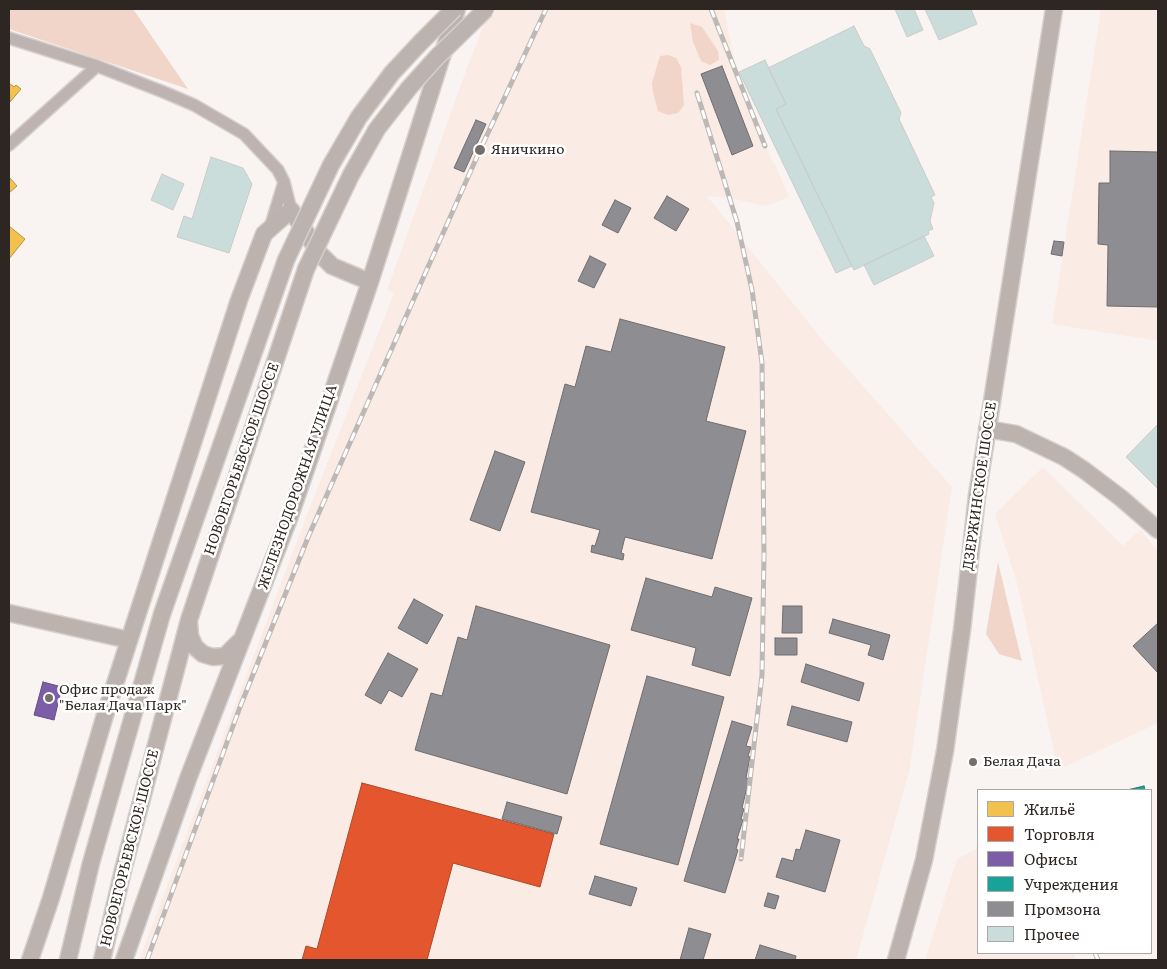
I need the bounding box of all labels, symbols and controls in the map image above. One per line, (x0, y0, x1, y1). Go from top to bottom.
place label: Яничкино (491, 142, 564, 158)
marker: Яничкино (473, 143, 487, 157)
street label: НОВОЕГОРЬЕВСКОЕ ШОССЕ (201, 360, 283, 558)
street label: ЖЕЛЕЗНОДОРОЖНАЯ УЛИЦА (255, 382, 341, 592)
street label: ДЗЕРЖИНСКОЕ ШОССЕ (960, 401, 1000, 571)
place label: Офис продаж "Белая Дача Парк" (59, 682, 187, 714)
marker: Офис продаж "Белая Дача Парк" (43, 692, 55, 704)
street label: НОВОЕГОРЬЕВСКОЕ ШОССЕ (97, 748, 163, 948)
place label: Белая Дача (983, 754, 1061, 770)
marker: Белая Дача (967, 756, 979, 768)
legend (977, 789, 1152, 954)
text: Жильё (1024, 797, 1075, 820)
text: Торговля (1024, 822, 1095, 845)
text: Офисы (1024, 847, 1078, 870)
text: Учреждения (1024, 872, 1119, 895)
text: Промзона (1024, 897, 1101, 920)
text: Прочее (1024, 922, 1080, 945)

